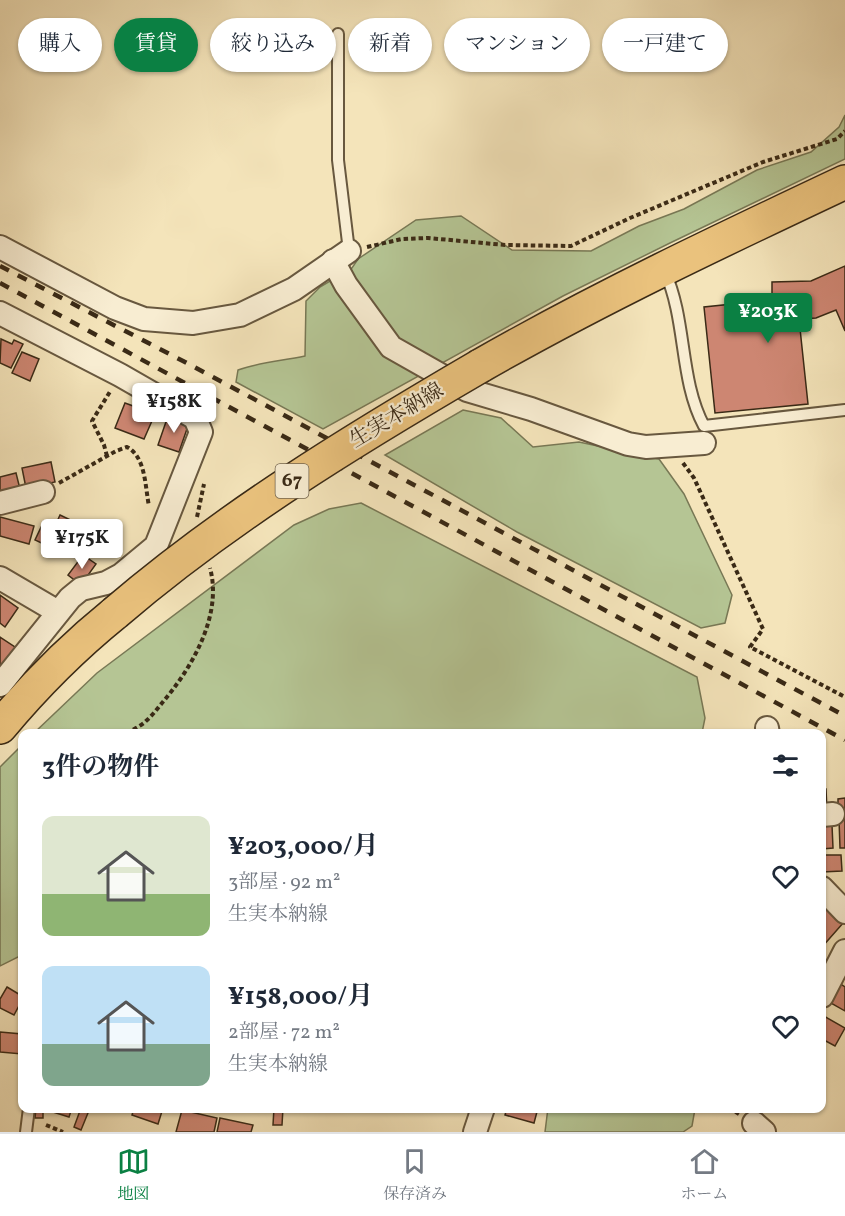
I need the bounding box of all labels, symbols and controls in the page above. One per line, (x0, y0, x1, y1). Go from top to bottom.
chip: 購入 (18, 18, 102, 72)
chip: 賃貸 (114, 18, 198, 72)
chip: 絞り込み (210, 18, 336, 72)
chip: 新着 (348, 18, 432, 72)
chip: マンション (444, 18, 590, 72)
chip: 一戸建て (602, 18, 728, 72)
pin: ¥203K (726, 293, 810, 344)
text: ¥203K (738, 298, 798, 326)
street label: 生実本納線 (345, 377, 449, 455)
pin: ¥158K (132, 383, 216, 434)
text: ¥158K (146, 388, 202, 416)
road number: 67 (276, 464, 308, 498)
pin: ¥175K (40, 519, 124, 570)
text: ¥175K (55, 524, 109, 552)
icon: filters (769, 749, 802, 782)
text: 3件の物件 (42, 750, 159, 786)
text: ¥203,000/月 (228, 829, 379, 865)
icon: home (90, 840, 162, 912)
icon: heart (769, 860, 802, 893)
text: 3部屋 · 92 m² (228, 869, 340, 897)
text: 生実本納線 (228, 901, 328, 929)
text: ¥158,000/月 (228, 979, 373, 1015)
icon: home (90, 990, 162, 1062)
icon: heart (769, 1010, 802, 1043)
text: 2部屋 · 72 m² (228, 1019, 340, 1047)
text: 生実本納線 (228, 1051, 328, 1079)
tab: 地図 (117, 1145, 150, 1206)
tab: 保存済み (383, 1145, 447, 1206)
tab: ホーム (680, 1145, 728, 1206)

